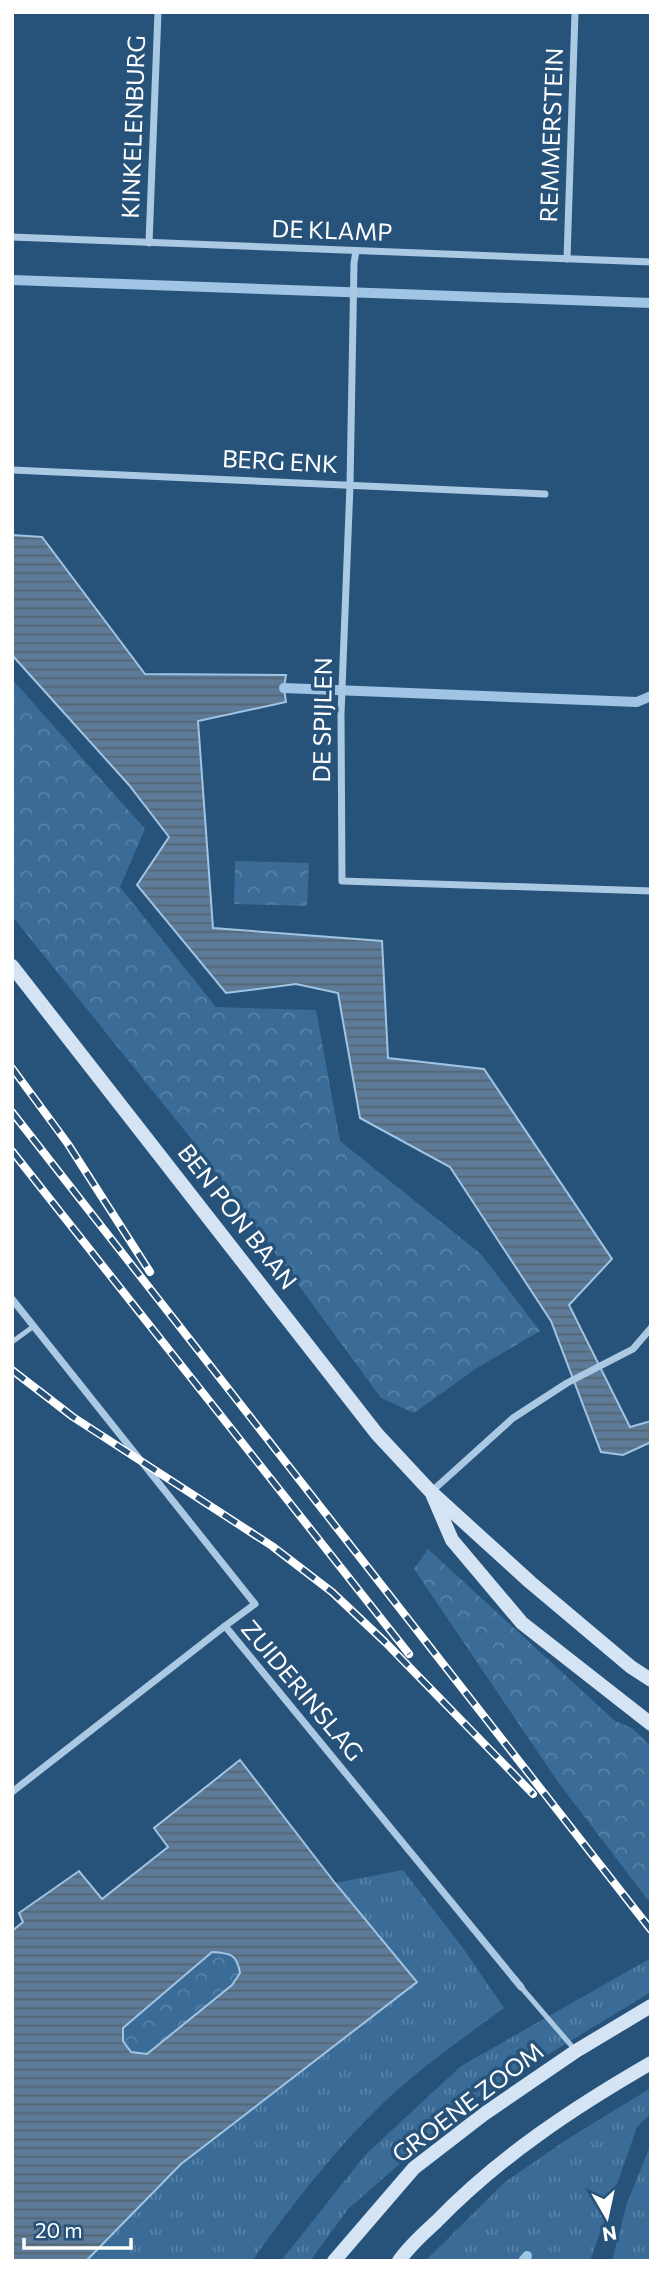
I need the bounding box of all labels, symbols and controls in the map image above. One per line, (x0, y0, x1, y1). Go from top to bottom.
street label: KINKELENBURG (115, 35, 150, 219)
street label: REMMERSTEIN (533, 47, 568, 223)
street label: DE KLAMP (271, 213, 393, 246)
street label: BERG ENK (221, 443, 339, 478)
street label: DE SPIJLEN (306, 657, 337, 783)
street label: BEN PON BAAN (172, 1138, 304, 1295)
street label: ZUIDERINSLAG (236, 1614, 370, 1766)
street label: GROENE ZOOM (386, 2036, 548, 2168)
north arrow (572, 2182, 642, 2252)
scale bar (24, 2206, 131, 2250)
text: 20 m (35, 2217, 83, 2242)
text: N (601, 2222, 619, 2247)

